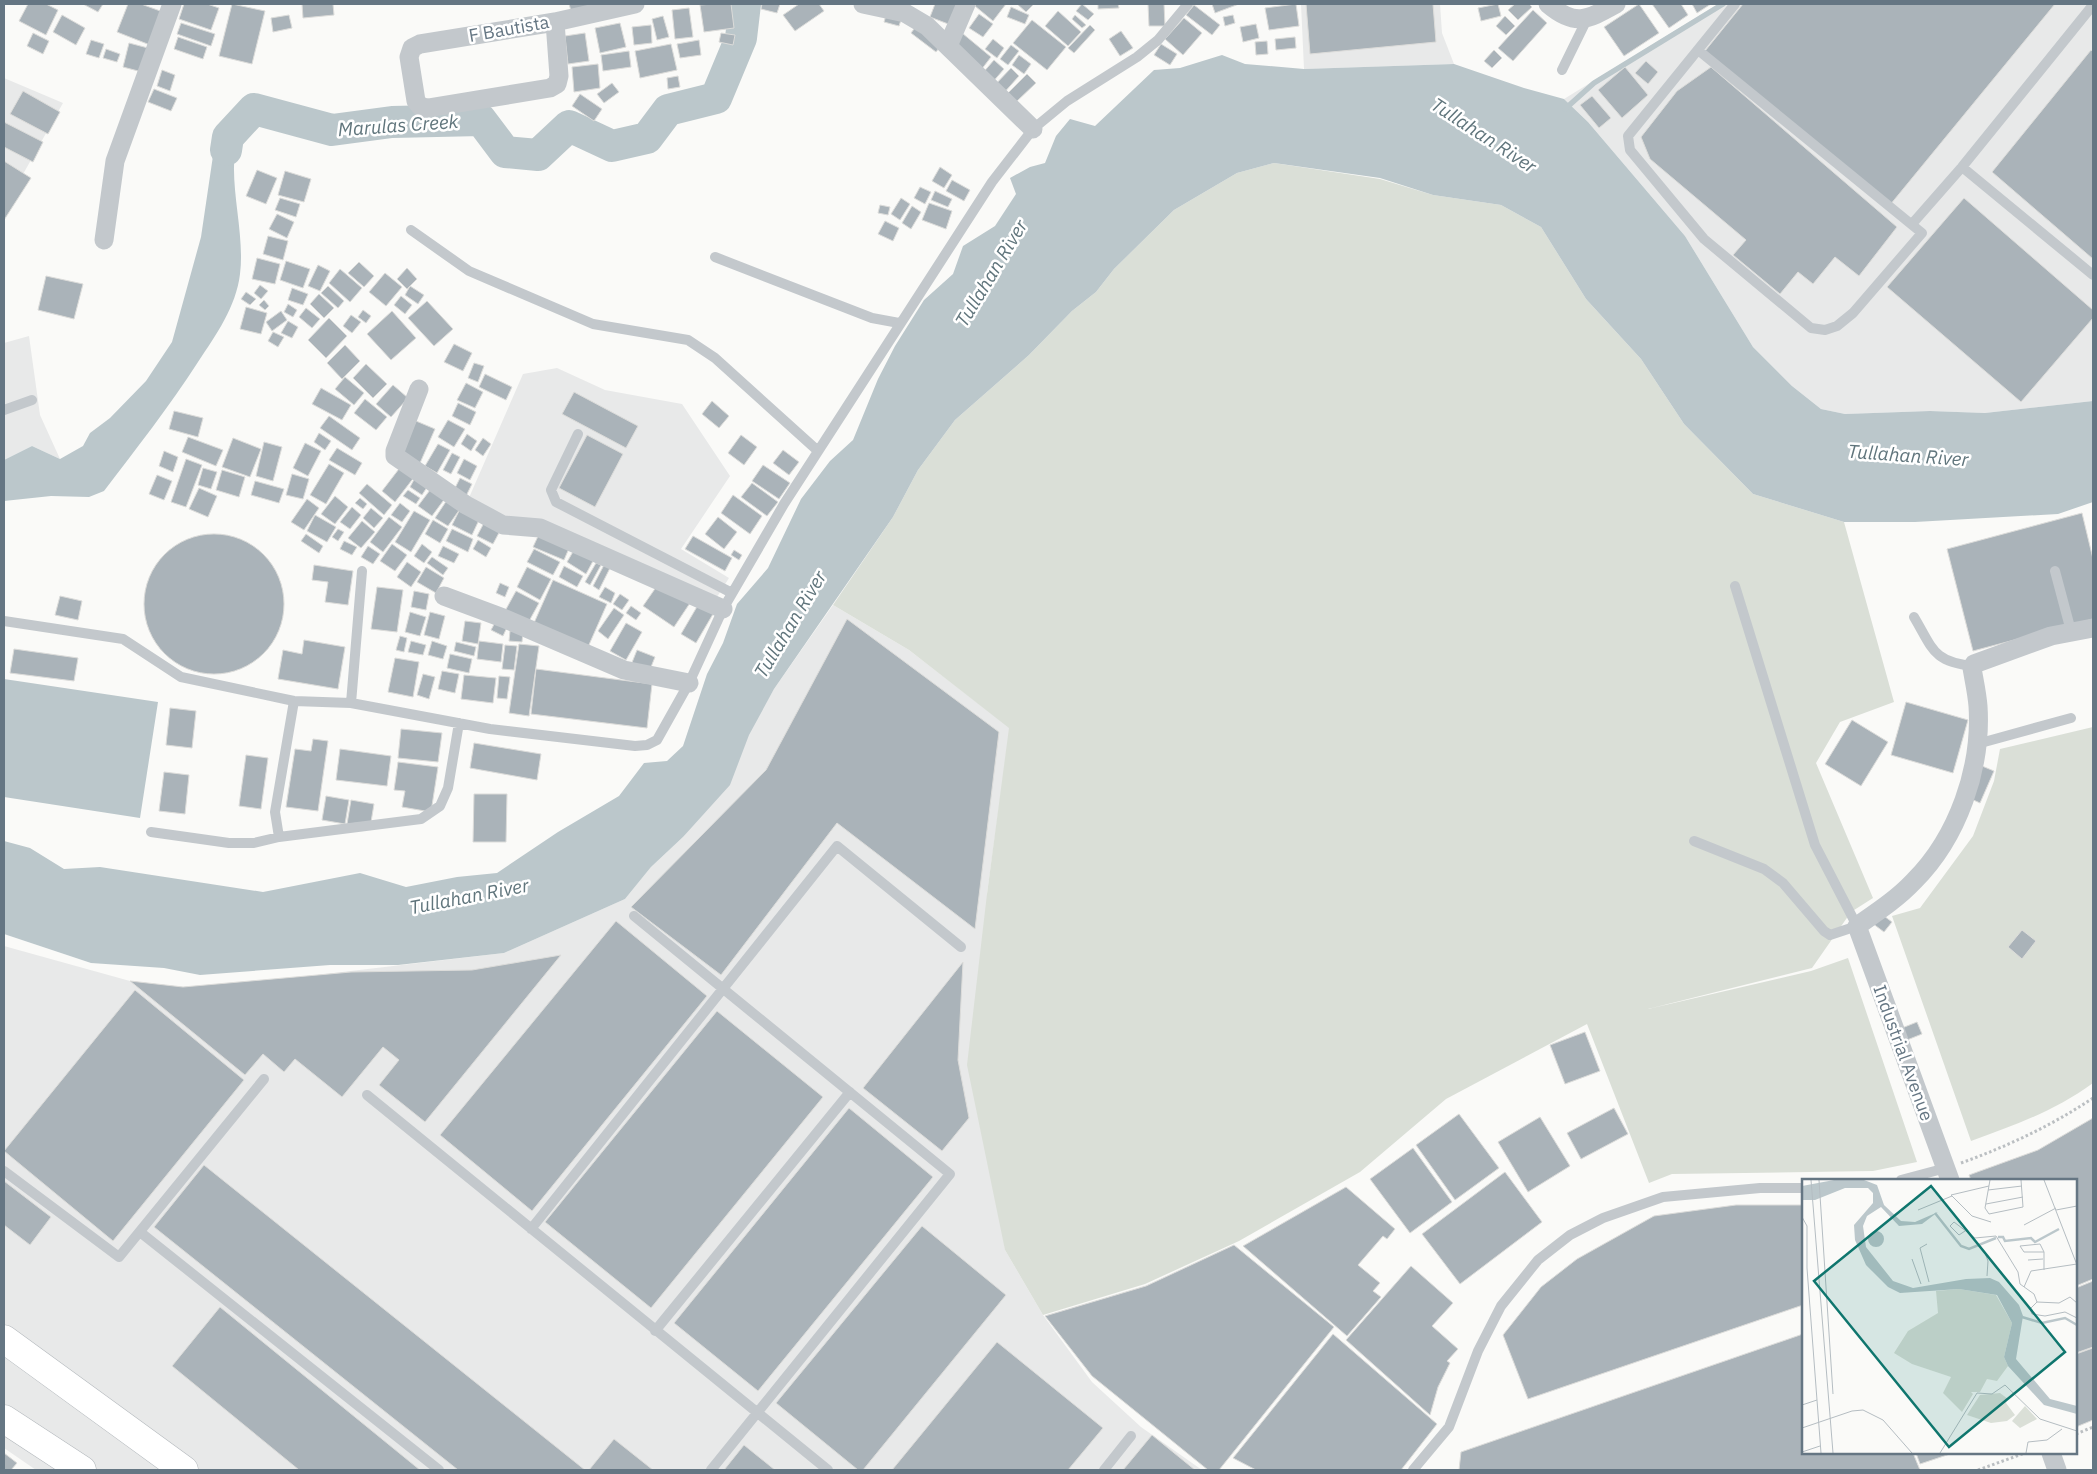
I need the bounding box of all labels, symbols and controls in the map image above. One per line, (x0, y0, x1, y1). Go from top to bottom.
street label: F Bautista (467, 10, 551, 47)
water label: Tullahan River (1427, 92, 1542, 179)
water label: Marulas Creek (337, 109, 460, 141)
water label: Tullahan River (950, 214, 1033, 331)
water label: Tullahan River (1847, 439, 1970, 471)
water label: Tullahan River (749, 565, 832, 682)
water label: Tullahan River (407, 872, 532, 919)
street label: Industrial Avenue (1868, 982, 1939, 1124)
inset map (1802, 1179, 2077, 1454)

